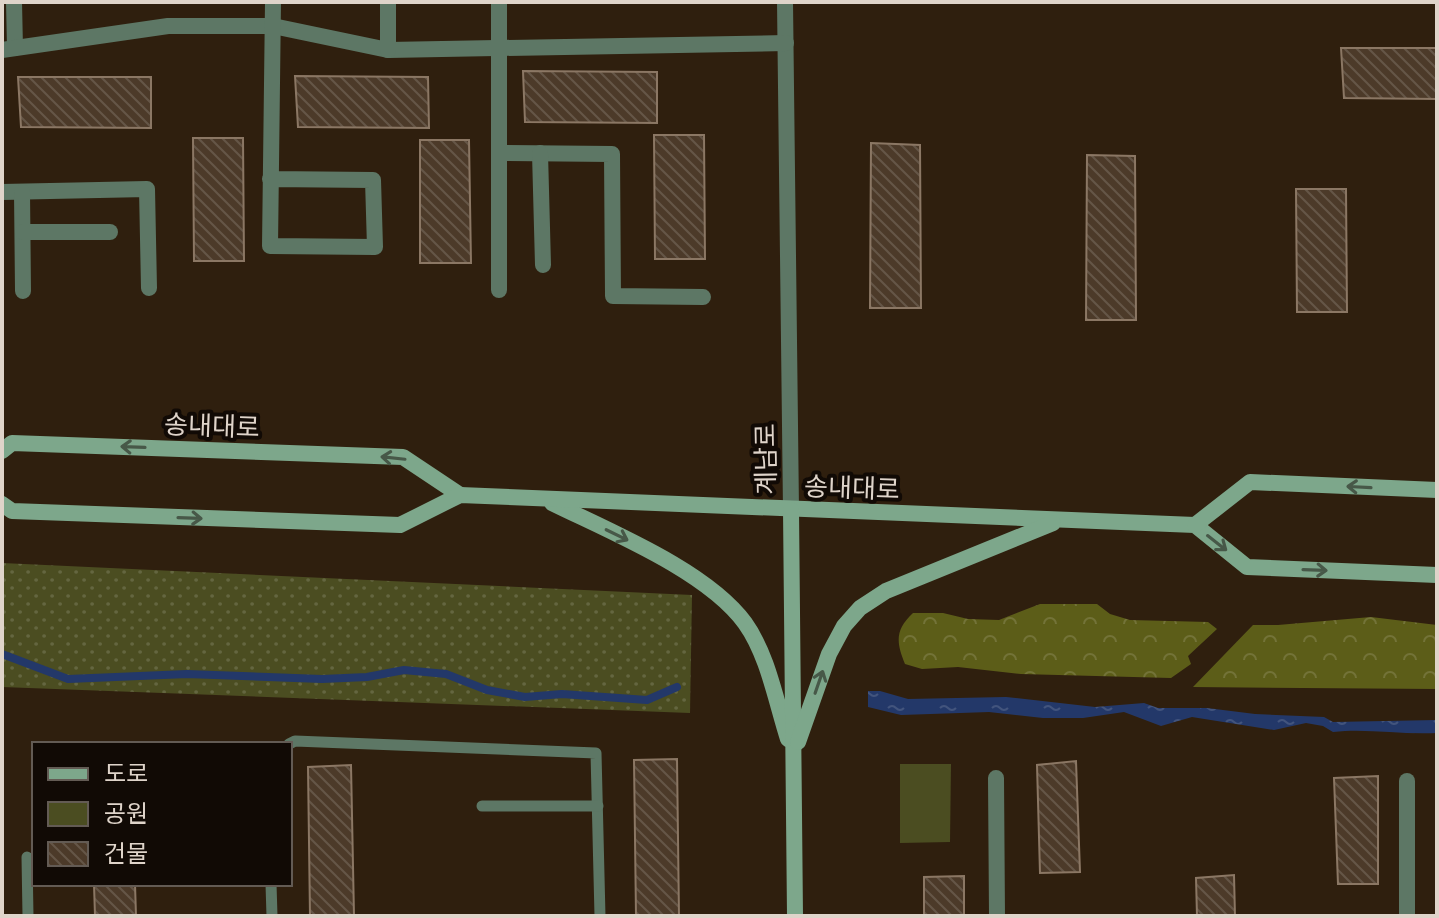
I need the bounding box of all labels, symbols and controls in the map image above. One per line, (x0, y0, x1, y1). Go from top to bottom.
street label: 송내대로 (164, 408, 260, 444)
street label: 계남로 (749, 423, 783, 495)
one-way arrow (120, 440, 147, 455)
one-way arrow (381, 450, 406, 465)
street label: 송내대로 (804, 470, 900, 506)
one-way arrow (1346, 479, 1373, 494)
one-way arrow (176, 510, 203, 525)
one-way arrow (605, 528, 629, 543)
one-way arrow (1206, 534, 1227, 552)
one-way arrow (1301, 562, 1328, 577)
one-way arrow (813, 670, 827, 694)
legend (32, 742, 292, 886)
text: 도로 (104, 759, 148, 788)
text: 공원 (104, 799, 148, 828)
text: 건물 (104, 839, 148, 868)

